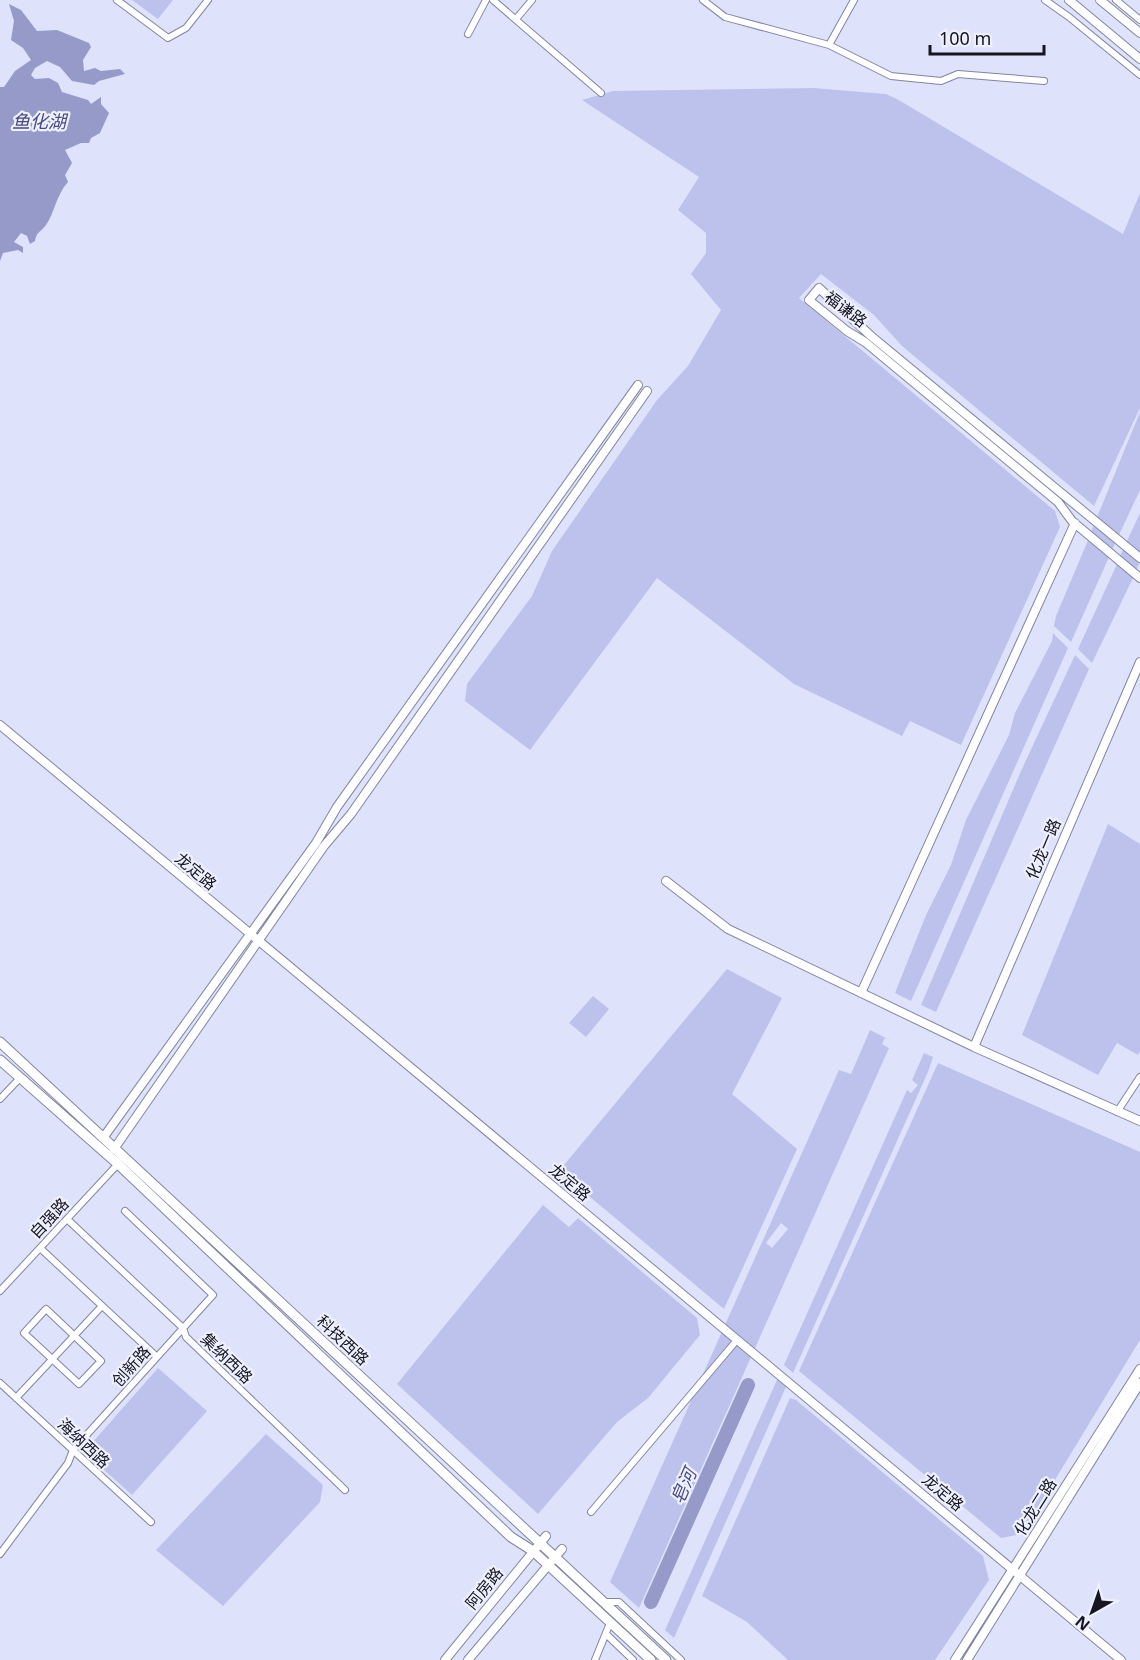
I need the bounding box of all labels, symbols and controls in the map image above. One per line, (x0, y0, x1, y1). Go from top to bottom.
scale bar (930, 18, 1044, 56)
text: 100 m (939, 26, 991, 50)
water label: 鱼化湖 (12, 109, 69, 133)
street label: 福谦路 (820, 286, 872, 332)
street label: 化龙一路 (1020, 815, 1066, 883)
street label: 龙定路 (171, 847, 221, 895)
street label: 龙定路 (545, 1158, 595, 1206)
street label: 自强路 (25, 1193, 73, 1243)
street label: 科技西路 (312, 1310, 374, 1370)
street label: 集纳西路 (196, 1328, 258, 1388)
street label: 创新路 (107, 1341, 155, 1391)
street label: 海纳西路 (53, 1413, 115, 1473)
water label: 皂河 (665, 1462, 703, 1507)
street label: 龙定路 (918, 1468, 968, 1516)
street label: 化龙二路 (1009, 1474, 1061, 1540)
street label: 阿房路 (460, 1562, 508, 1614)
north arrow (1062, 1582, 1122, 1642)
text: N (1070, 1611, 1094, 1636)

